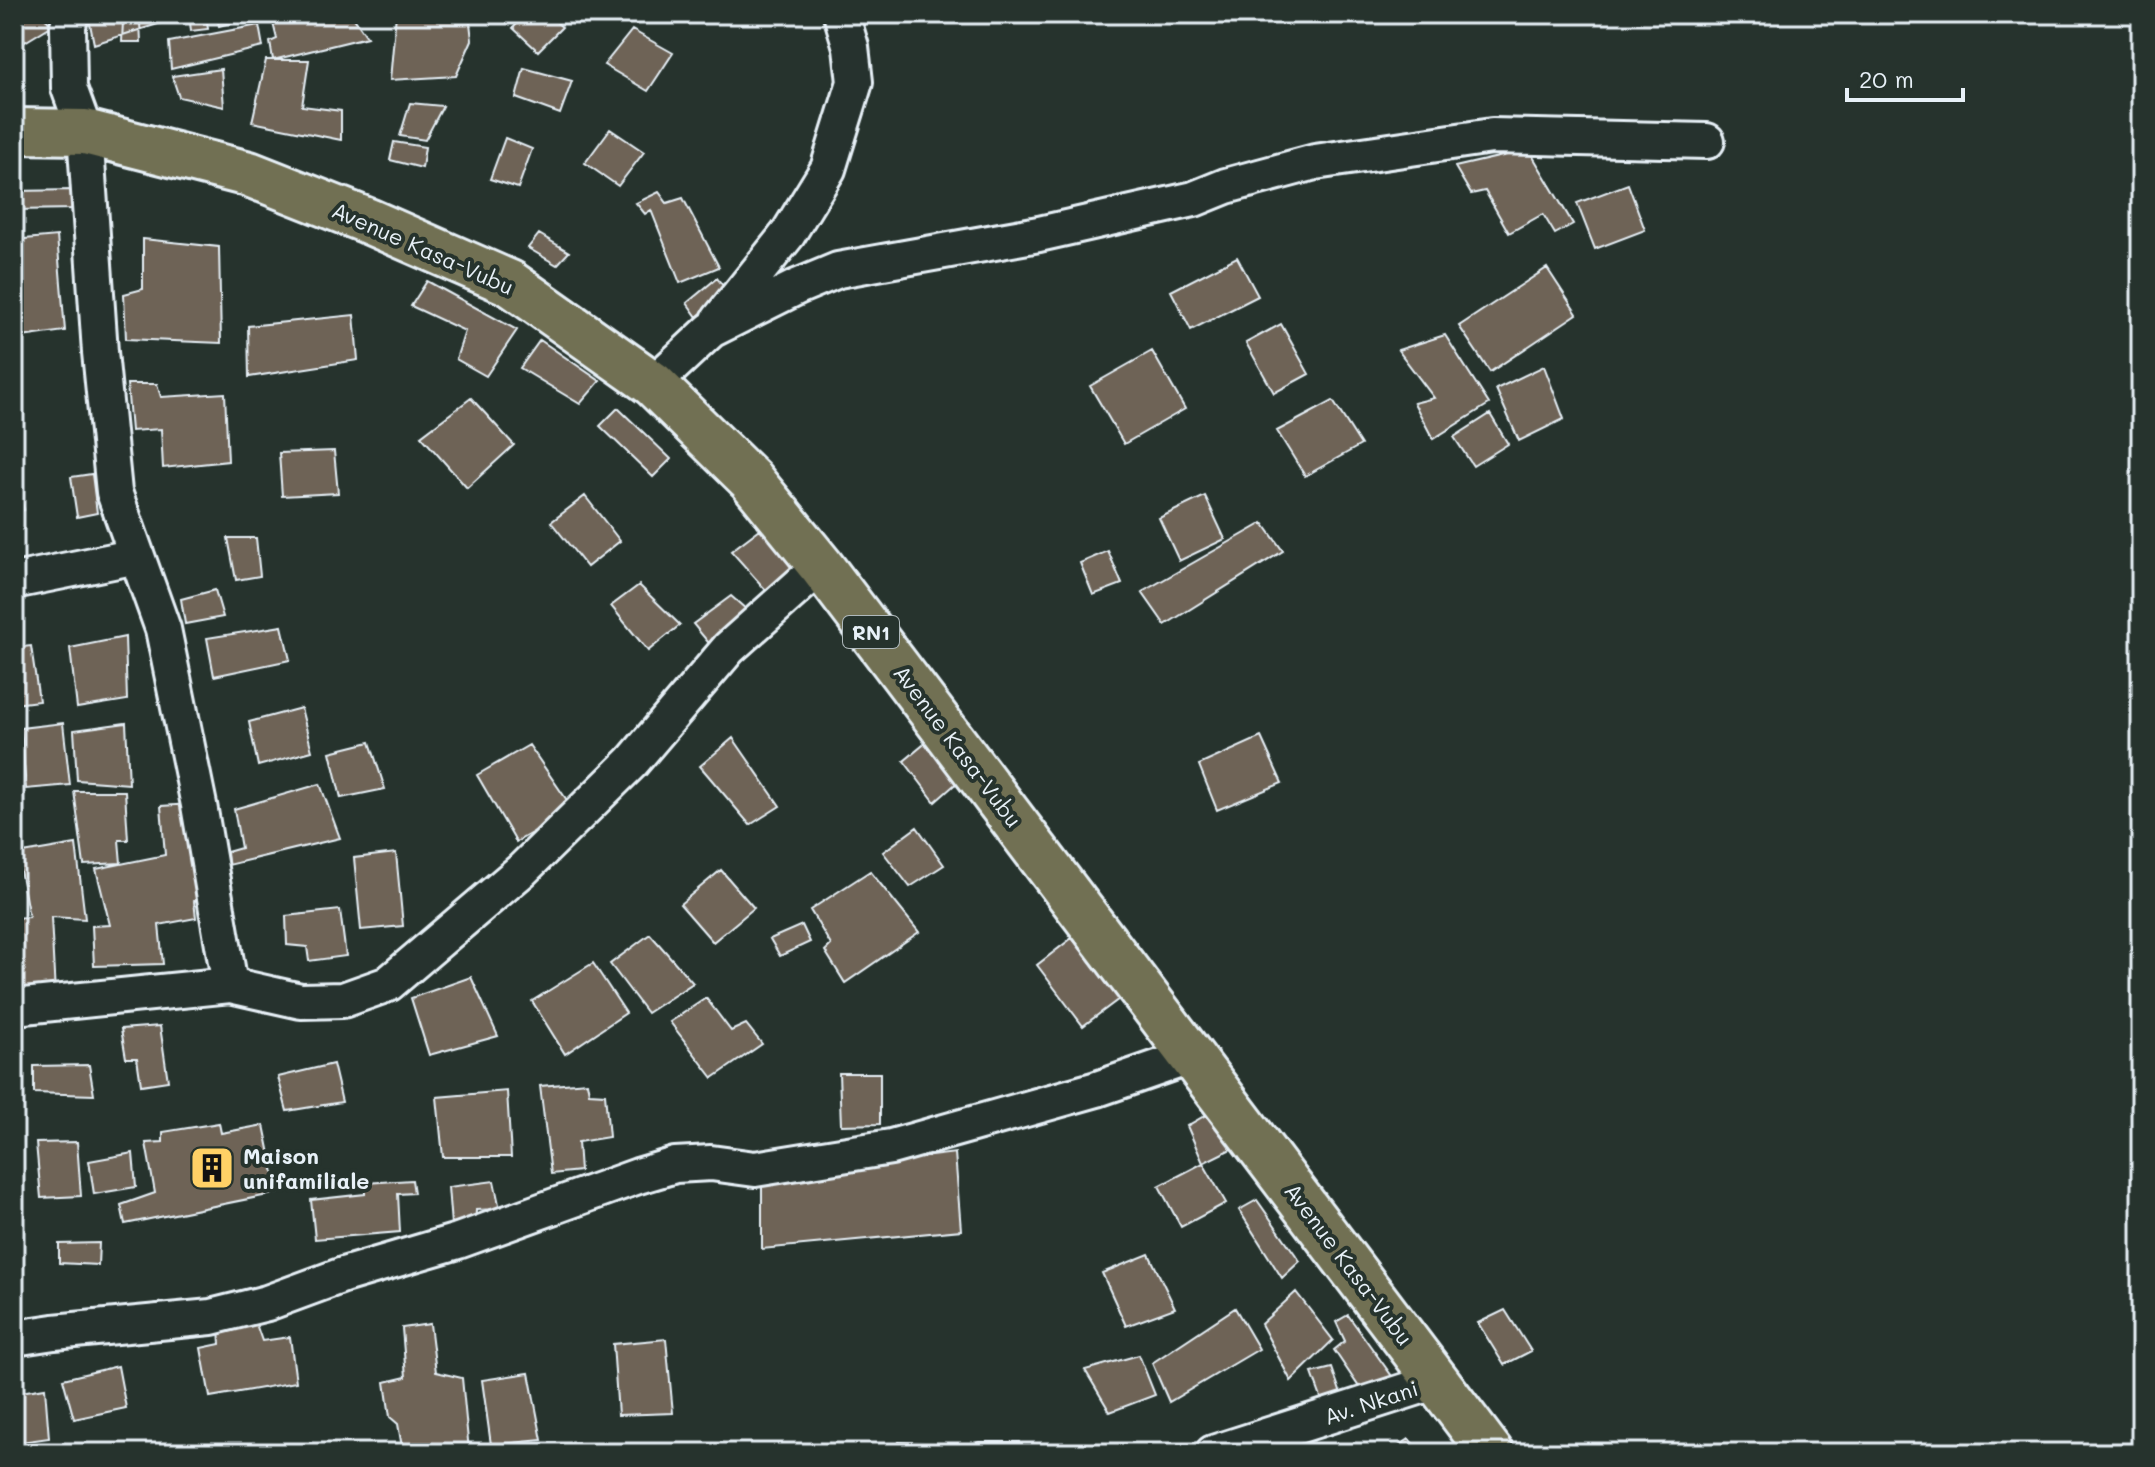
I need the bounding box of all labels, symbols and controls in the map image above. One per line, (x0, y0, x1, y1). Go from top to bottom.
scale bar (1847, 52, 1963, 102)
text: 20 m (1859, 63, 1914, 94)
street label: Avenue Kasa-Vubu (328, 195, 518, 301)
road number: RN1 (843, 616, 899, 648)
street label: Avenue Kasa-Vubu (887, 659, 1029, 833)
place label: Maison unifamiliale (243, 1141, 369, 1195)
building icon: Maison unifamiliale (188, 1144, 236, 1192)
street label: Avenue Kasa-Vubu (1278, 1177, 1420, 1351)
street label: Av. Nkani (1320, 1373, 1422, 1431)

